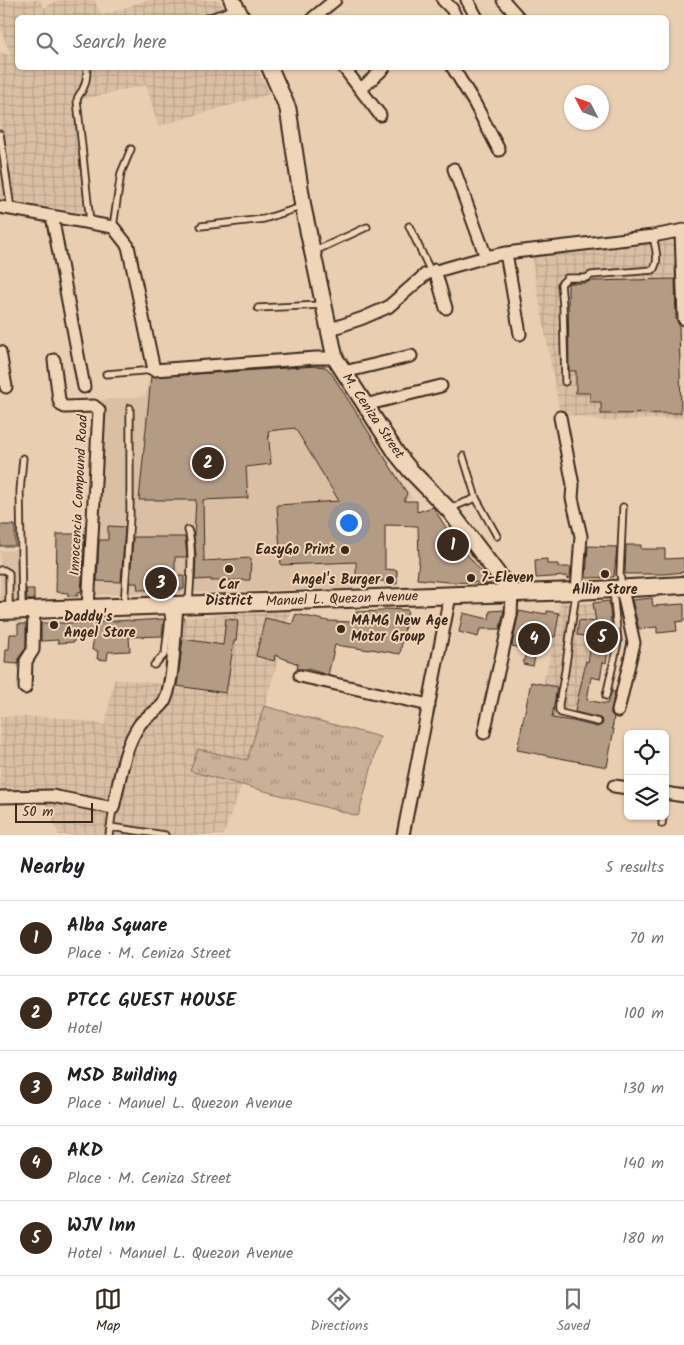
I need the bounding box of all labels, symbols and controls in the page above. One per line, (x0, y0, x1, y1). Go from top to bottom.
search box (15, 15, 669, 70)
text: Search here (73, 28, 167, 58)
icon: search (33, 29, 61, 57)
north arrow (564, 85, 609, 130)
street label: M. Ceniza Street (336, 369, 410, 464)
street label: Innocencia Compound Road (64, 413, 94, 576)
pin: 2 (192, 444, 224, 482)
your location (336, 510, 362, 536)
pin: 1 (437, 526, 469, 564)
place label: EasyGo Print (256, 539, 336, 561)
marker: EasyGo Print (339, 544, 351, 556)
marker: Car District (223, 563, 235, 575)
pin: 3 (145, 564, 177, 602)
place label: 7-Eleven (481, 567, 534, 589)
marker: Allin Store (599, 568, 611, 580)
place label: Angel's Burger (292, 569, 381, 591)
marker: 7-Eleven (465, 572, 477, 584)
place label: Car District (205, 574, 254, 612)
marker: Angel's Burger (384, 574, 396, 586)
place label: Allin Store (572, 579, 638, 601)
street label: Manuel L. Quezon Avenue (265, 585, 419, 613)
place label: Daddy's Angel Store (64, 606, 136, 644)
place label: MAMG New Age Motor Group (351, 610, 448, 648)
pin: 5 (586, 618, 618, 656)
marker: Daddy's Angel Store (48, 619, 60, 631)
pin: 4 (518, 620, 550, 658)
marker: MAMG New Age Motor Group (335, 623, 347, 635)
map controls (624, 730, 669, 820)
button: locate (624, 730, 669, 775)
button: layers (624, 775, 669, 820)
scale bar (15, 800, 92, 823)
text: 50 m (22, 801, 53, 823)
text: Nearby (20, 851, 85, 884)
text: 5 results (605, 855, 664, 880)
text: Alba Square (67, 911, 167, 941)
text: 1 (34, 926, 38, 951)
text: 70 m (629, 926, 664, 951)
text: Place · M. Ceniza Street (67, 941, 232, 966)
text: PTCC GUEST HOUSE (67, 986, 236, 1016)
text: 2 (31, 1001, 41, 1026)
text: 100 m (624, 1001, 664, 1026)
text: Hotel (67, 1016, 102, 1041)
text: MSD Building (67, 1061, 178, 1091)
text: 3 (32, 1076, 40, 1101)
text: 130 m (623, 1076, 664, 1101)
text: Place · Manuel L. Quezon Avenue (67, 1091, 292, 1116)
text: AKD (67, 1136, 103, 1166)
text: 4 (32, 1151, 40, 1176)
text: 140 m (623, 1151, 664, 1176)
text: Place · M. Ceniza Street (67, 1166, 232, 1191)
text: WJV Inn (67, 1211, 136, 1241)
text: 5 (32, 1226, 40, 1251)
text: 180 m (622, 1226, 664, 1251)
text: Hotel · Manuel L. Quezon Avenue (67, 1241, 293, 1266)
tab: Map (94, 1285, 122, 1337)
tab: Directions (310, 1285, 368, 1337)
tab: Saved (557, 1285, 590, 1337)

